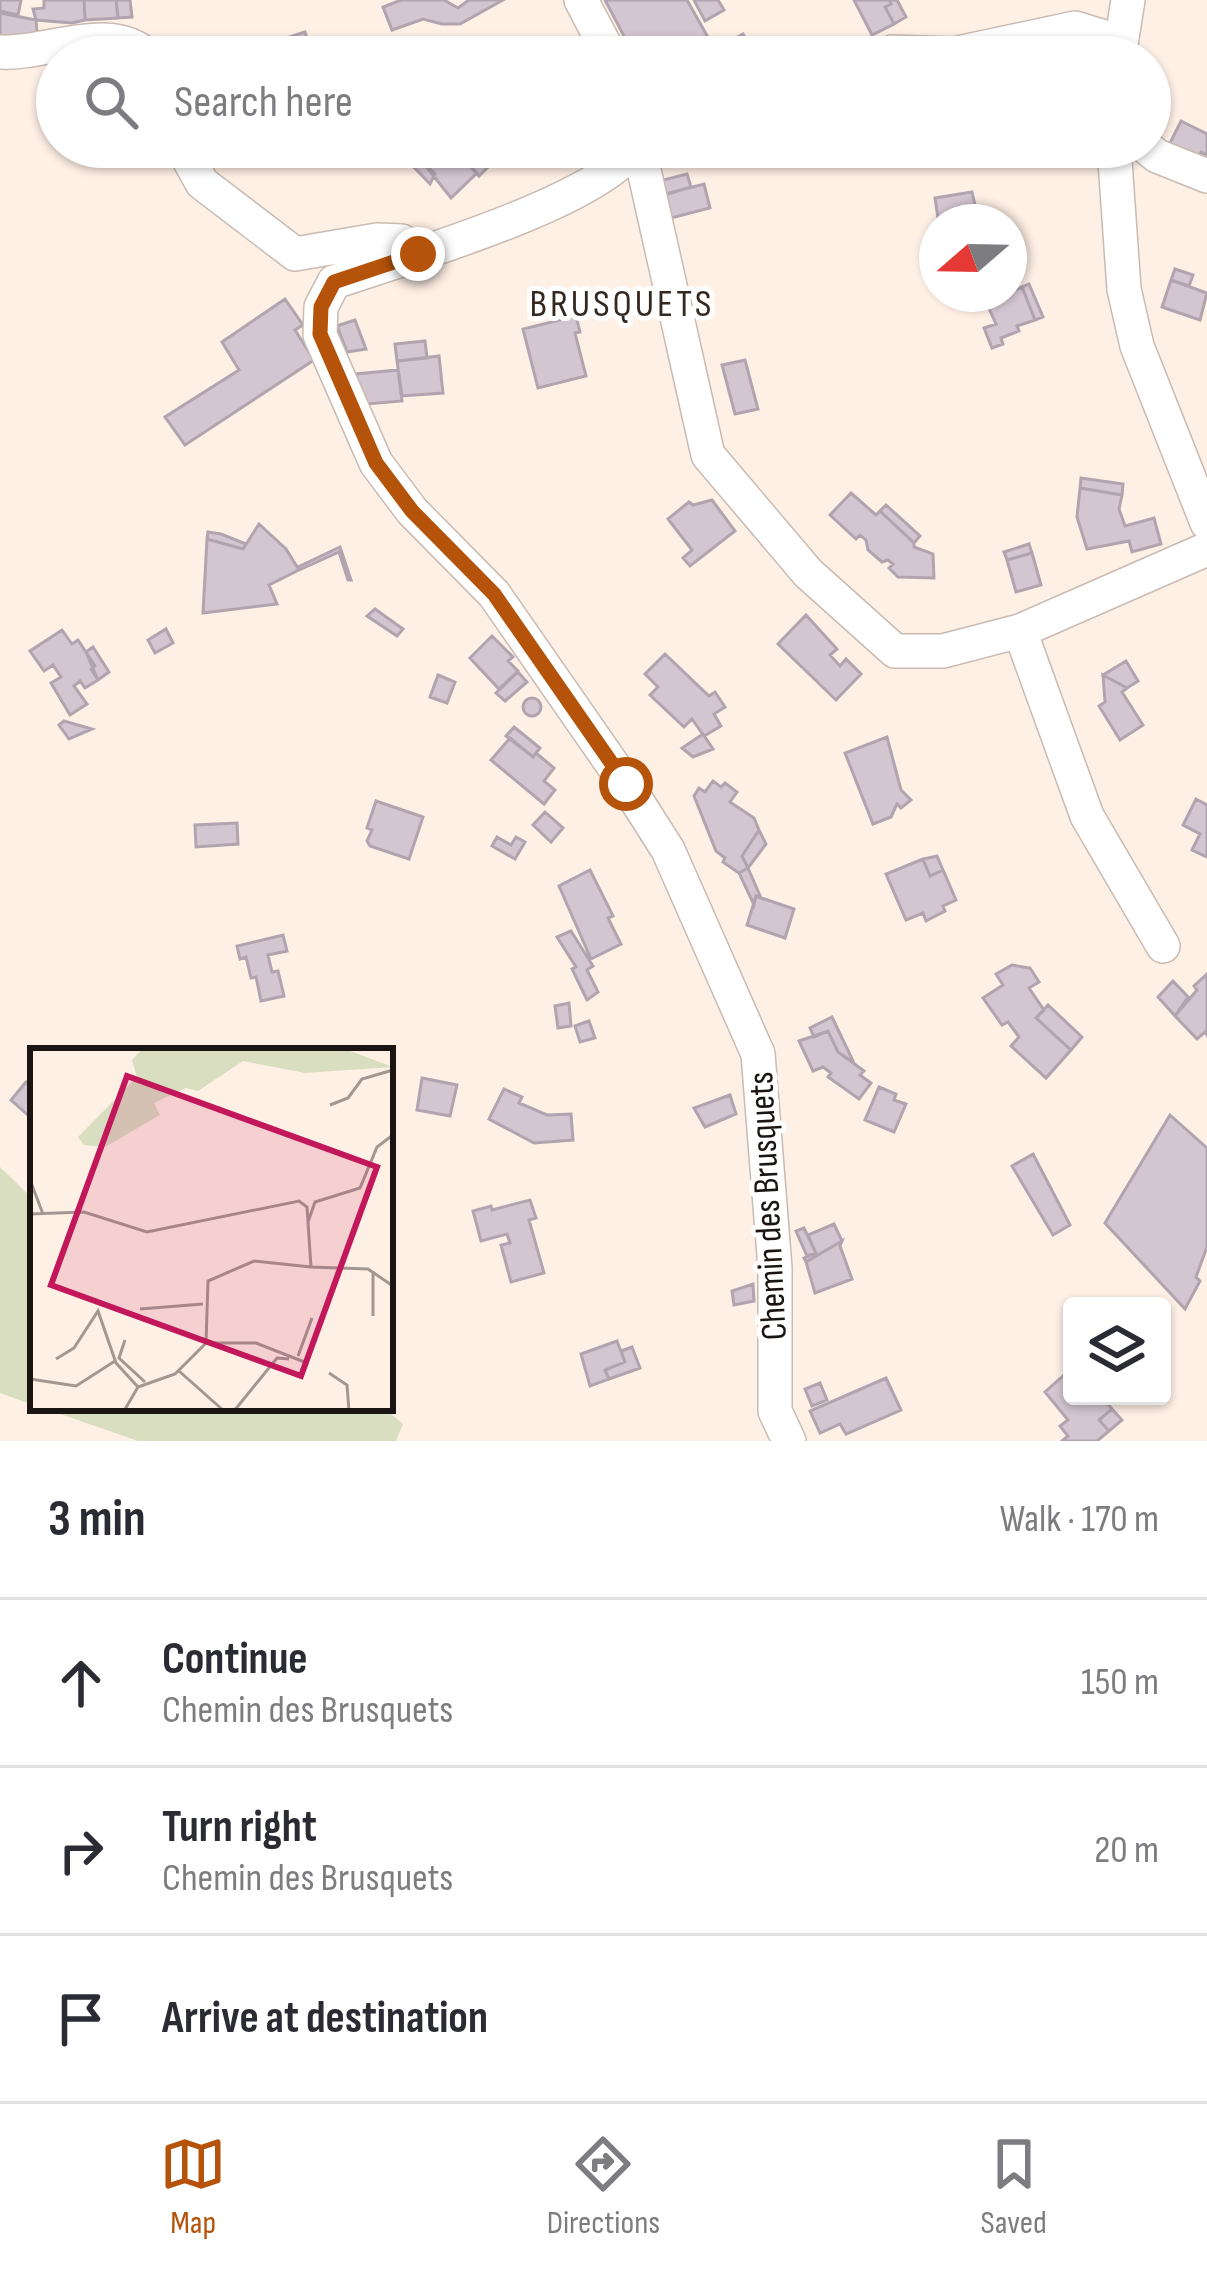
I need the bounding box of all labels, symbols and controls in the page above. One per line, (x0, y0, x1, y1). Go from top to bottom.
search box (36, 36, 1171, 168)
icon: search (78, 69, 144, 135)
text: Search here (174, 75, 353, 130)
north arrow (919, 204, 1027, 312)
route end (391, 227, 445, 281)
district label: BRUSQUETS (530, 281, 714, 328)
route start (599, 757, 653, 811)
inset map (30, 1048, 393, 1411)
street label: Chemin des Brusquets (740, 1071, 797, 1341)
map controls (1063, 1297, 1171, 1405)
button: layers (1063, 1297, 1171, 1405)
text: 3 min (48, 1489, 146, 1550)
text: Walk · 170 m (1000, 1496, 1159, 1543)
text: Continue (162, 1632, 308, 1687)
icon: ahead (48, 1650, 114, 1716)
text: 150 m (1081, 1659, 1159, 1706)
text: Chemin des Brusquets (162, 1687, 453, 1734)
text: Turn right (162, 1800, 317, 1855)
icon: right (48, 1818, 114, 1884)
text: 20 m (1094, 1827, 1159, 1874)
text: Chemin des Brusquets (162, 1855, 453, 1902)
icon: arrive (48, 1986, 114, 2052)
text: Arrive at destination (162, 1991, 488, 2046)
tab: Map (160, 2131, 226, 2243)
tab: Directions (547, 2131, 660, 2243)
tab: Saved (981, 2131, 1047, 2243)

